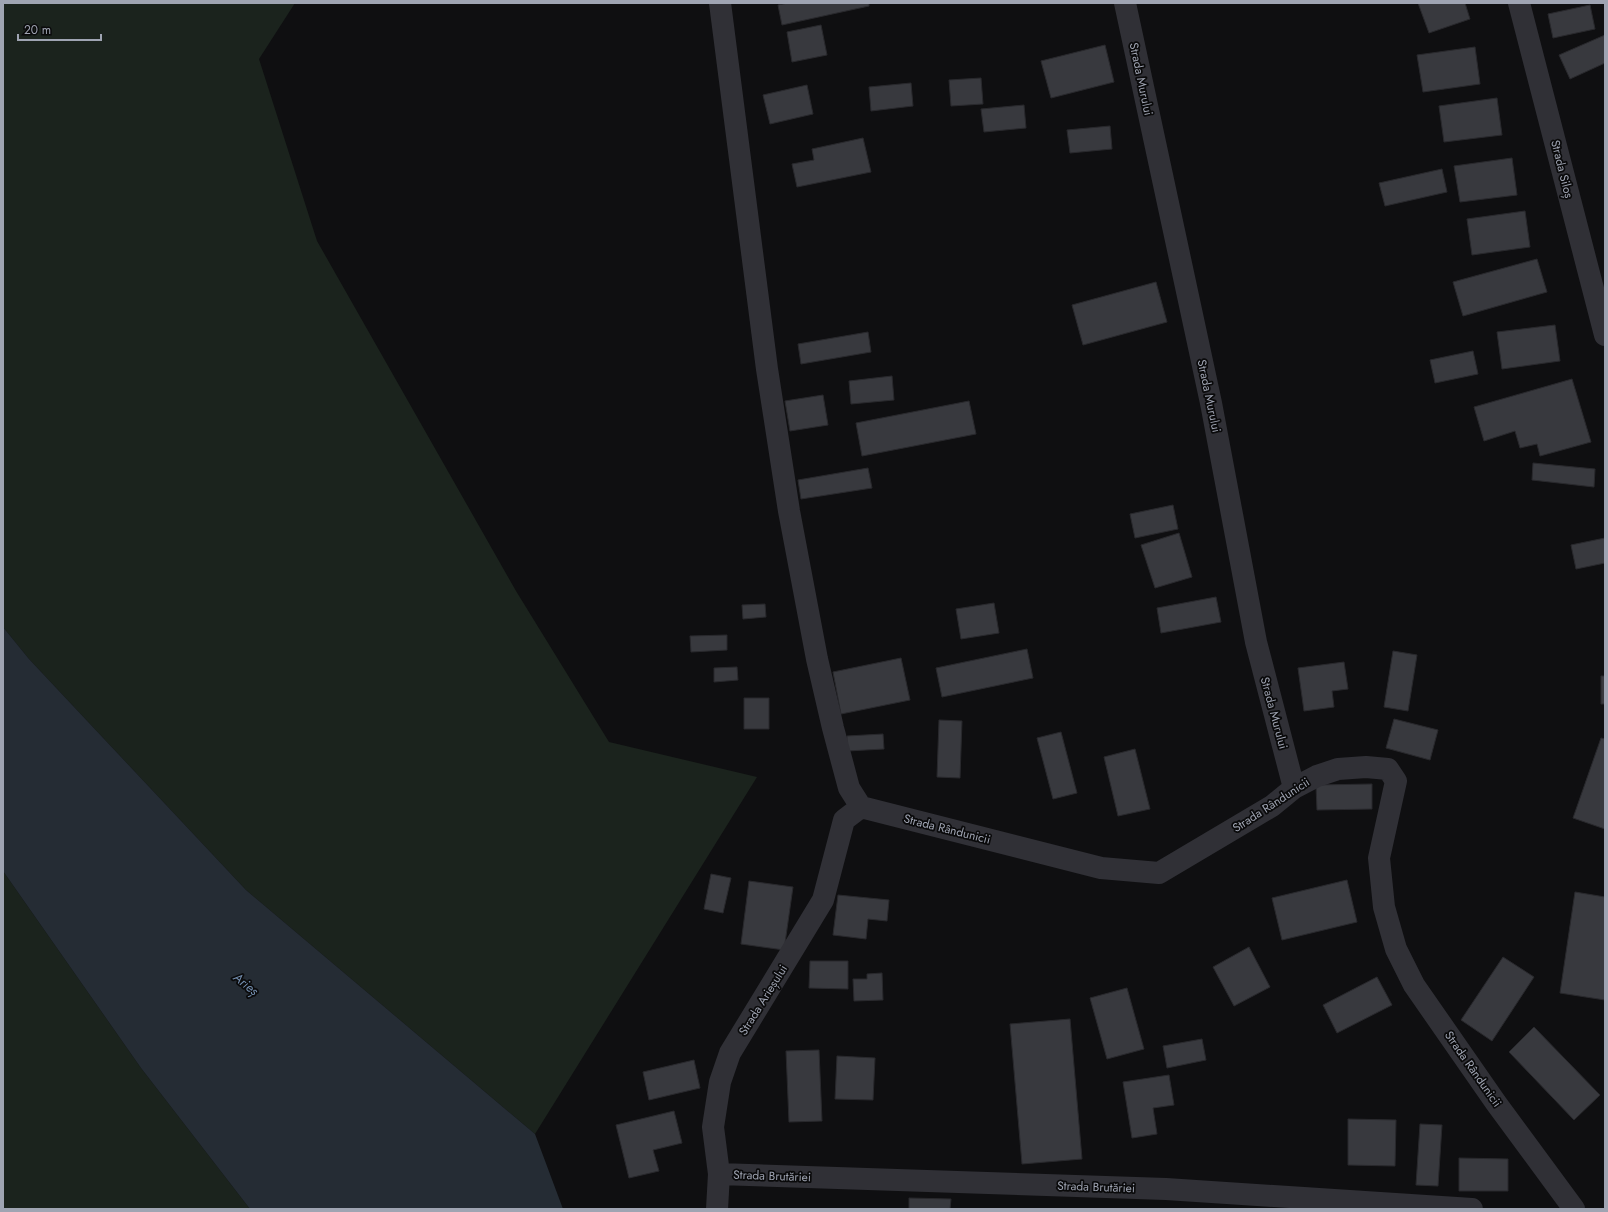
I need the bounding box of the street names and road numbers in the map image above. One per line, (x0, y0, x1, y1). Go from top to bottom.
street label: Strada Murului (1124, 41, 1158, 117)
street label: Strada Siloș (1546, 138, 1578, 200)
street label: Strada Murului (1192, 358, 1226, 434)
street label: Strada Murului (1256, 675, 1292, 751)
street label: Strada Rândunicii (1229, 773, 1313, 837)
street label: Strada Rândunicii (902, 810, 992, 848)
street label: Strada Arieșului (734, 961, 792, 1039)
street label: Strada Rândunicii (1440, 1027, 1506, 1111)
street label: Strada Brutăriei (733, 1166, 811, 1186)
street label: Strada Brutăriei (1057, 1177, 1135, 1197)

